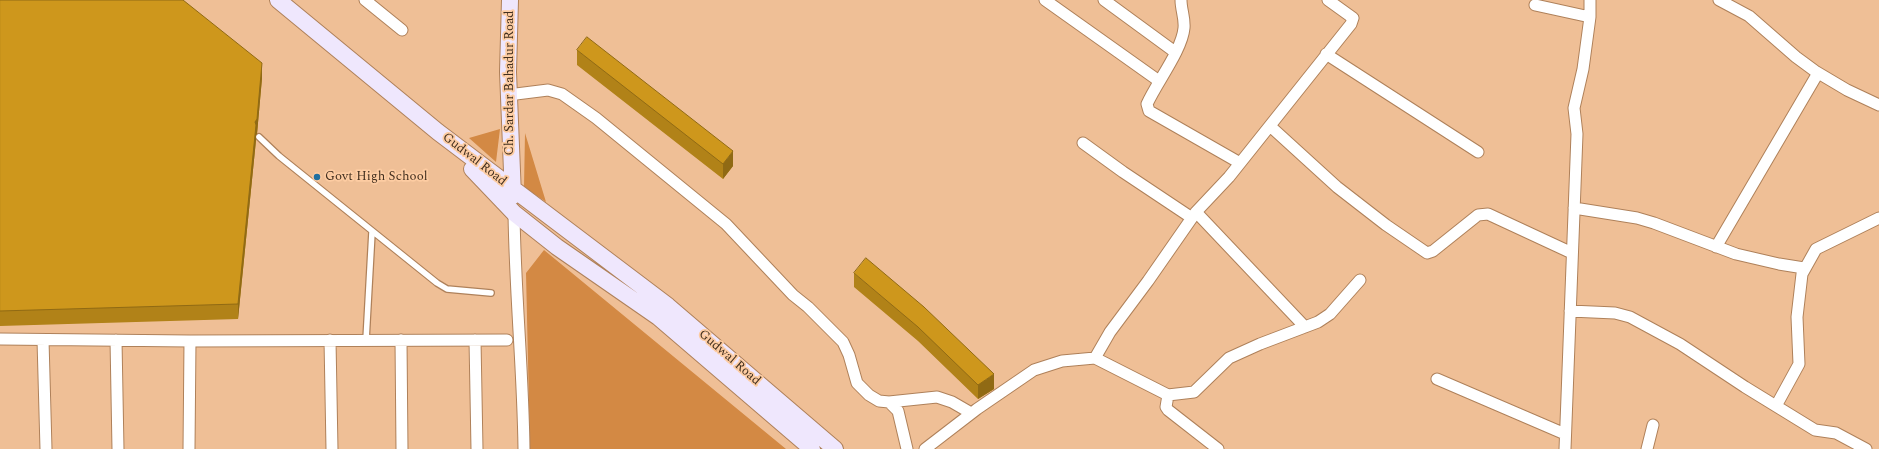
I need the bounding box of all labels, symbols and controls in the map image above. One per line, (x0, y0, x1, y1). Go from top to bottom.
street label: Ch. Sardar Bahadur Road (502, 10, 518, 156)
street label: Gudwal Road (439, 130, 509, 190)
place label: Govt High School (325, 169, 427, 185)
marker: Govt High School (312, 172, 322, 182)
street label: Gudwal Road (695, 327, 763, 389)

